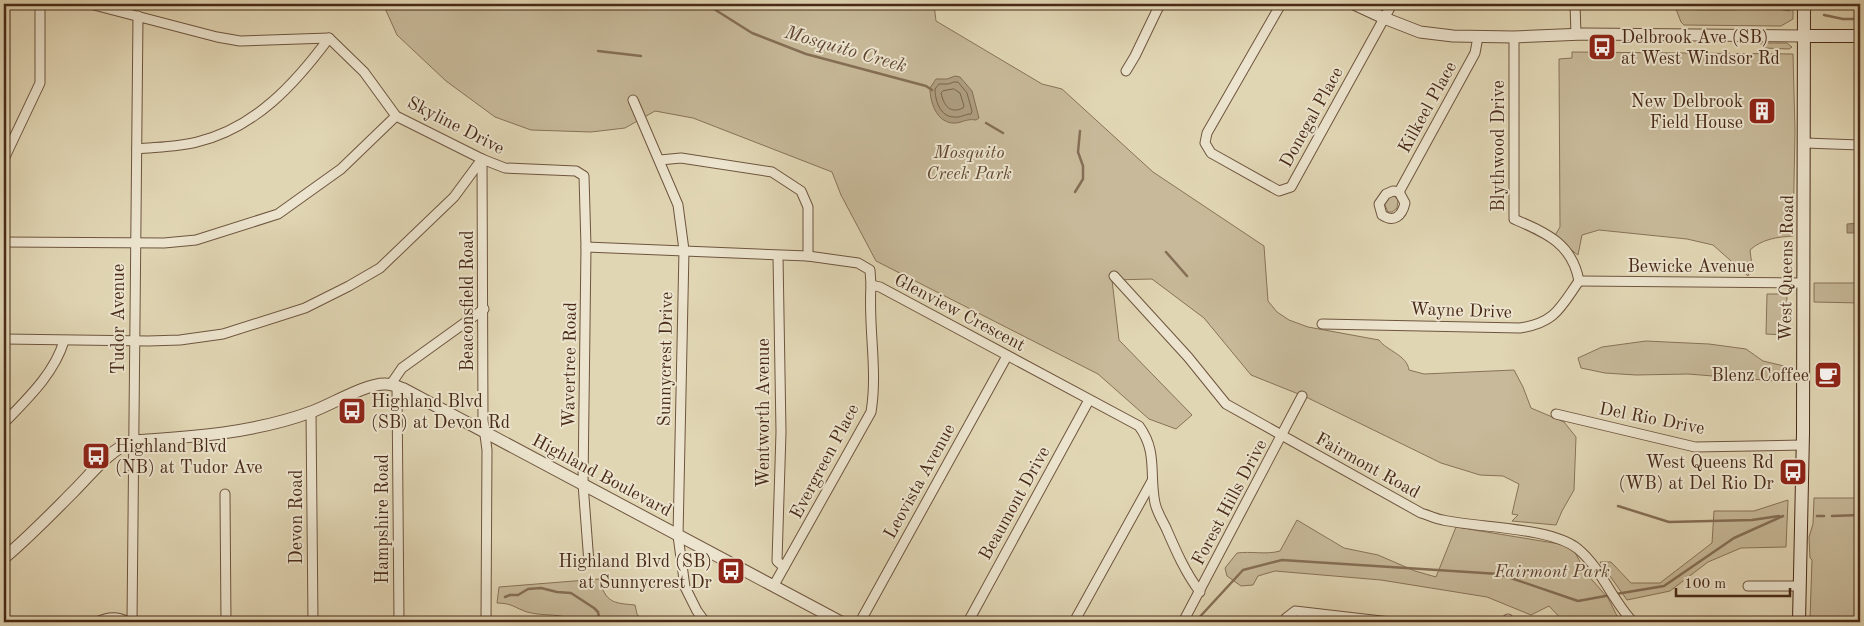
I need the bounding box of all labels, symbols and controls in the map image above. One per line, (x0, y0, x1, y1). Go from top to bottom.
water label: Mosquito Creek (781, 24, 909, 77)
place label: Delbrook Ave (SB) at West Windsor Rd (1621, 28, 1780, 68)
bus stop icon: Delbrook Ave (SB) at West Windsor Rd (1587, 32, 1617, 62)
street label: Kilkeel Place (1395, 59, 1460, 156)
street label: Donegal Place (1277, 64, 1347, 171)
street label: Blythwood Drive (1490, 80, 1508, 212)
place label: New Delbrook Field House (1631, 93, 1743, 132)
street label: Skyline Drive (404, 94, 507, 158)
building icon: New Delbrook Field House (1747, 96, 1777, 126)
park label: Mosquito Creek Park (926, 144, 1012, 183)
street label: West Queens Road (1777, 195, 1797, 341)
street label: Beaconsfield Road (459, 230, 477, 372)
street label: Bewicke Avenue (1627, 258, 1755, 276)
street label: Tudor Avenue (110, 264, 128, 374)
street label: Glenview Crescent (891, 271, 1028, 355)
street label: Sunnycrest Drive (656, 291, 676, 427)
street label: Wayne Drive (1410, 300, 1512, 322)
street label: Wavertree Road (560, 302, 580, 428)
street label: Wentworth Avenue (755, 338, 773, 488)
cafe icon: Blenz Coffee (1813, 360, 1843, 390)
place label: Blenz Coffee (1711, 367, 1809, 385)
place label: Highland Blvd (SB) at Devon Rd (371, 393, 510, 432)
bus stop icon: Highland Blvd (SB) at Devon Rd (337, 396, 367, 426)
street label: Del Rio Drive (1597, 400, 1706, 438)
street label: Evergreen Place (787, 401, 863, 522)
street label: Leovista Avenue (881, 421, 959, 542)
street label: Fairmont Road (1312, 430, 1423, 502)
street label: Highland Boulevard (529, 432, 674, 520)
street label: Forest Hills Drive (1189, 437, 1271, 568)
place label: Highland Blvd (NB) at Tudor Ave (115, 438, 263, 477)
bus stop icon: Highland Blvd (NB) at Tudor Ave (81, 441, 111, 471)
street label: Beaumont Drive (976, 444, 1053, 563)
street label: Hampshire Road (374, 454, 392, 584)
place label: West Queens Rd (WB) at Del Rio Dr (1618, 454, 1775, 493)
bus stop icon: West Queens Rd (WB) at Del Rio Dr (1778, 457, 1808, 487)
street label: Devon Road (288, 470, 306, 564)
place label: Highland Blvd (SB) at Sunnycrest Dr (558, 552, 713, 592)
bus stop icon: Highland Blvd (SB) at Sunnycrest Dr (716, 556, 746, 586)
park label: Fairmont Park (1493, 563, 1610, 581)
scale bar (1676, 566, 1790, 598)
text: 100 m (1684, 577, 1726, 592)

